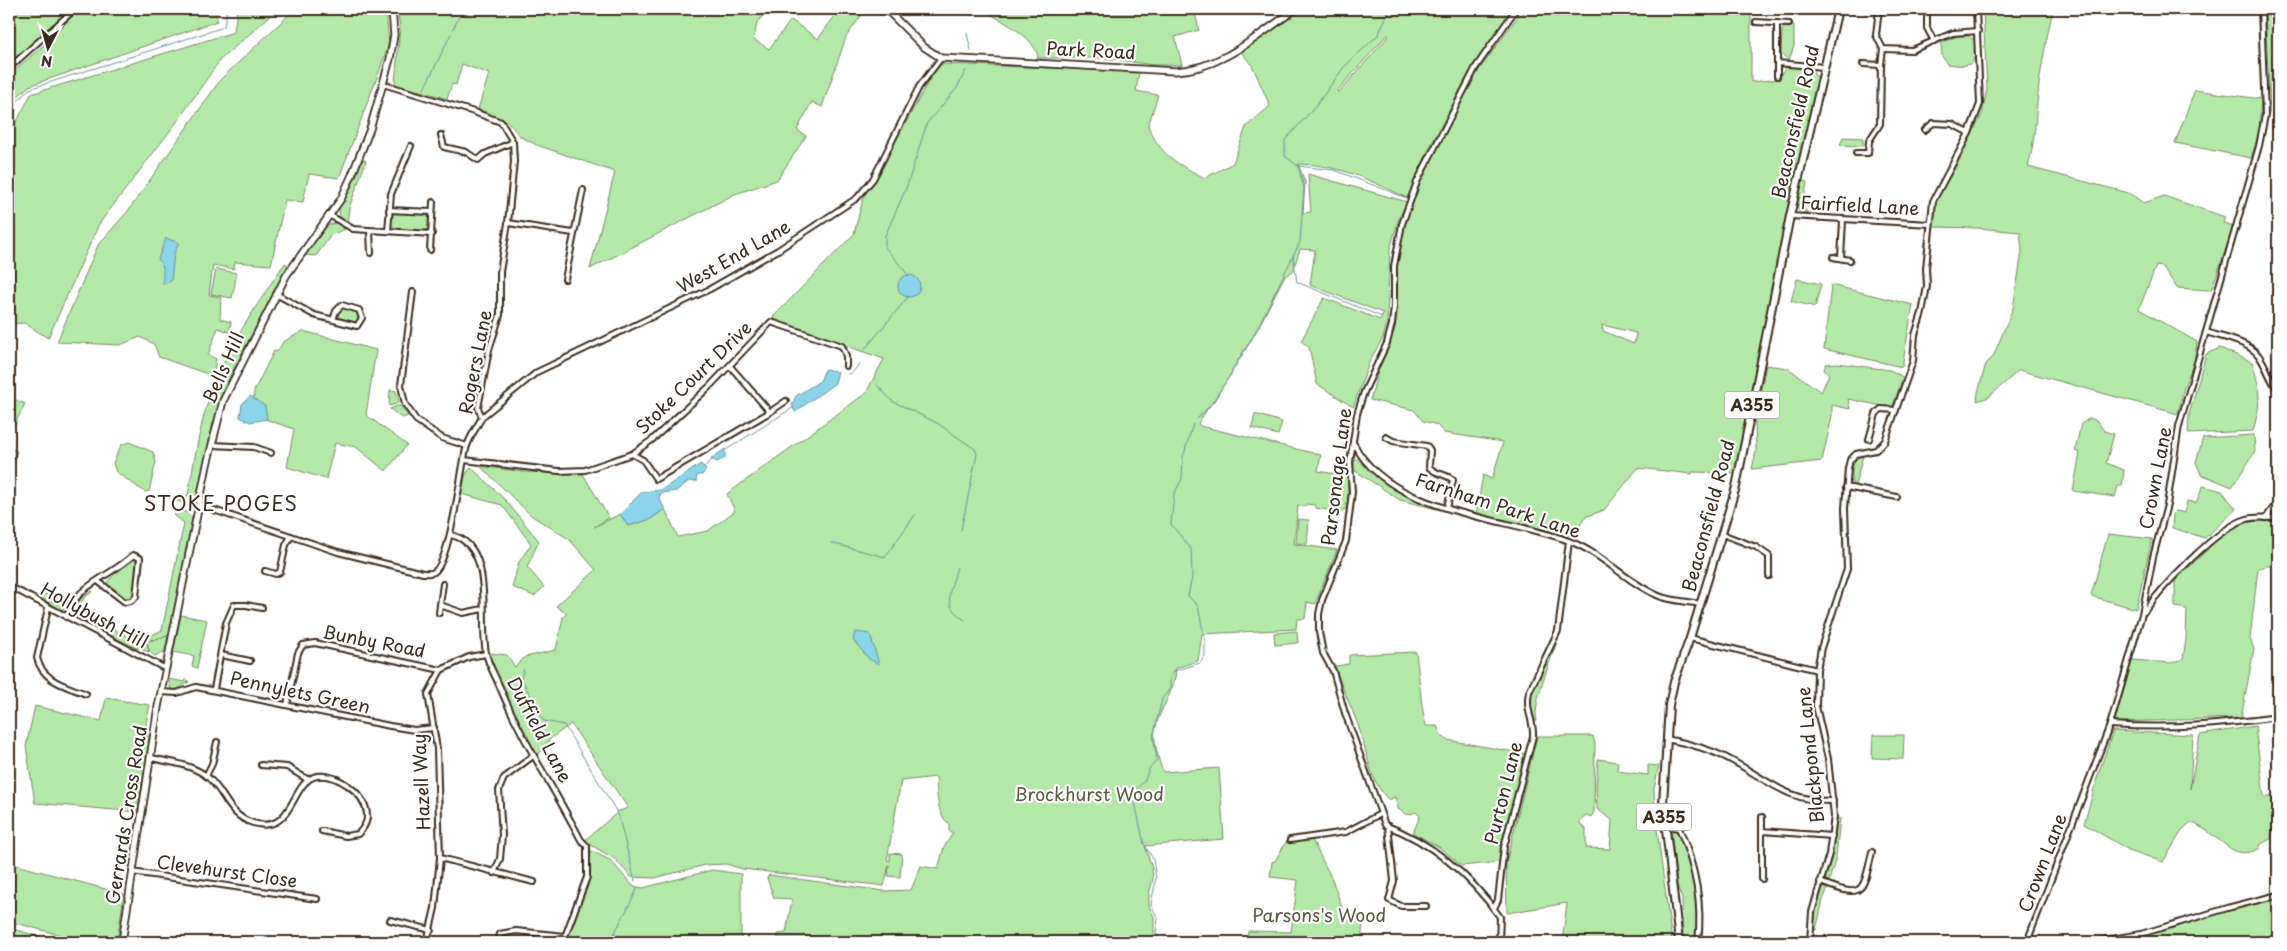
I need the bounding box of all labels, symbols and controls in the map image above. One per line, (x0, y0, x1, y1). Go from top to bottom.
north arrow (22, 22, 72, 72)
street label: Park Road (1046, 34, 1136, 65)
street label: Beaconsfield Road (1764, 42, 1825, 201)
text: N (40, 50, 53, 72)
street label: Fairfield Lane (1800, 188, 1920, 221)
street label: West End Lane (671, 212, 795, 299)
street label: Rogers Lane (451, 307, 498, 416)
street label: Stoke Court Drive (629, 314, 757, 440)
street label: Bells Hill (195, 327, 250, 407)
road number: A355 (1724, 392, 1780, 418)
street label: Parsonage Lane (1314, 406, 1357, 548)
street label: Crown Lane (2131, 424, 2178, 531)
street label: Beaconsfield Road (1674, 436, 1741, 595)
street label: Farnham Park Lane (1412, 465, 1585, 544)
district label: STOKE POGES (144, 488, 298, 518)
street label: Hollybush Hill (36, 575, 153, 654)
street label: Bunby Road (321, 617, 428, 664)
street label: Pennylets Green (228, 663, 373, 720)
street label: Duffield Lane (501, 672, 579, 787)
street label: Blackpond Lane (1789, 686, 1830, 825)
street label: Gerrards Cross Road (98, 723, 153, 906)
street label: Hazell Way (404, 733, 437, 831)
street label: Purton Lane (1477, 738, 1528, 847)
park label: Brockhurst Wood (1014, 780, 1164, 807)
road number: A355 (1636, 804, 1692, 830)
street label: Crown Lane (2010, 809, 2073, 916)
street label: Clevehurst Close (155, 847, 299, 894)
park label: Parsons's Wood (1252, 901, 1386, 928)

